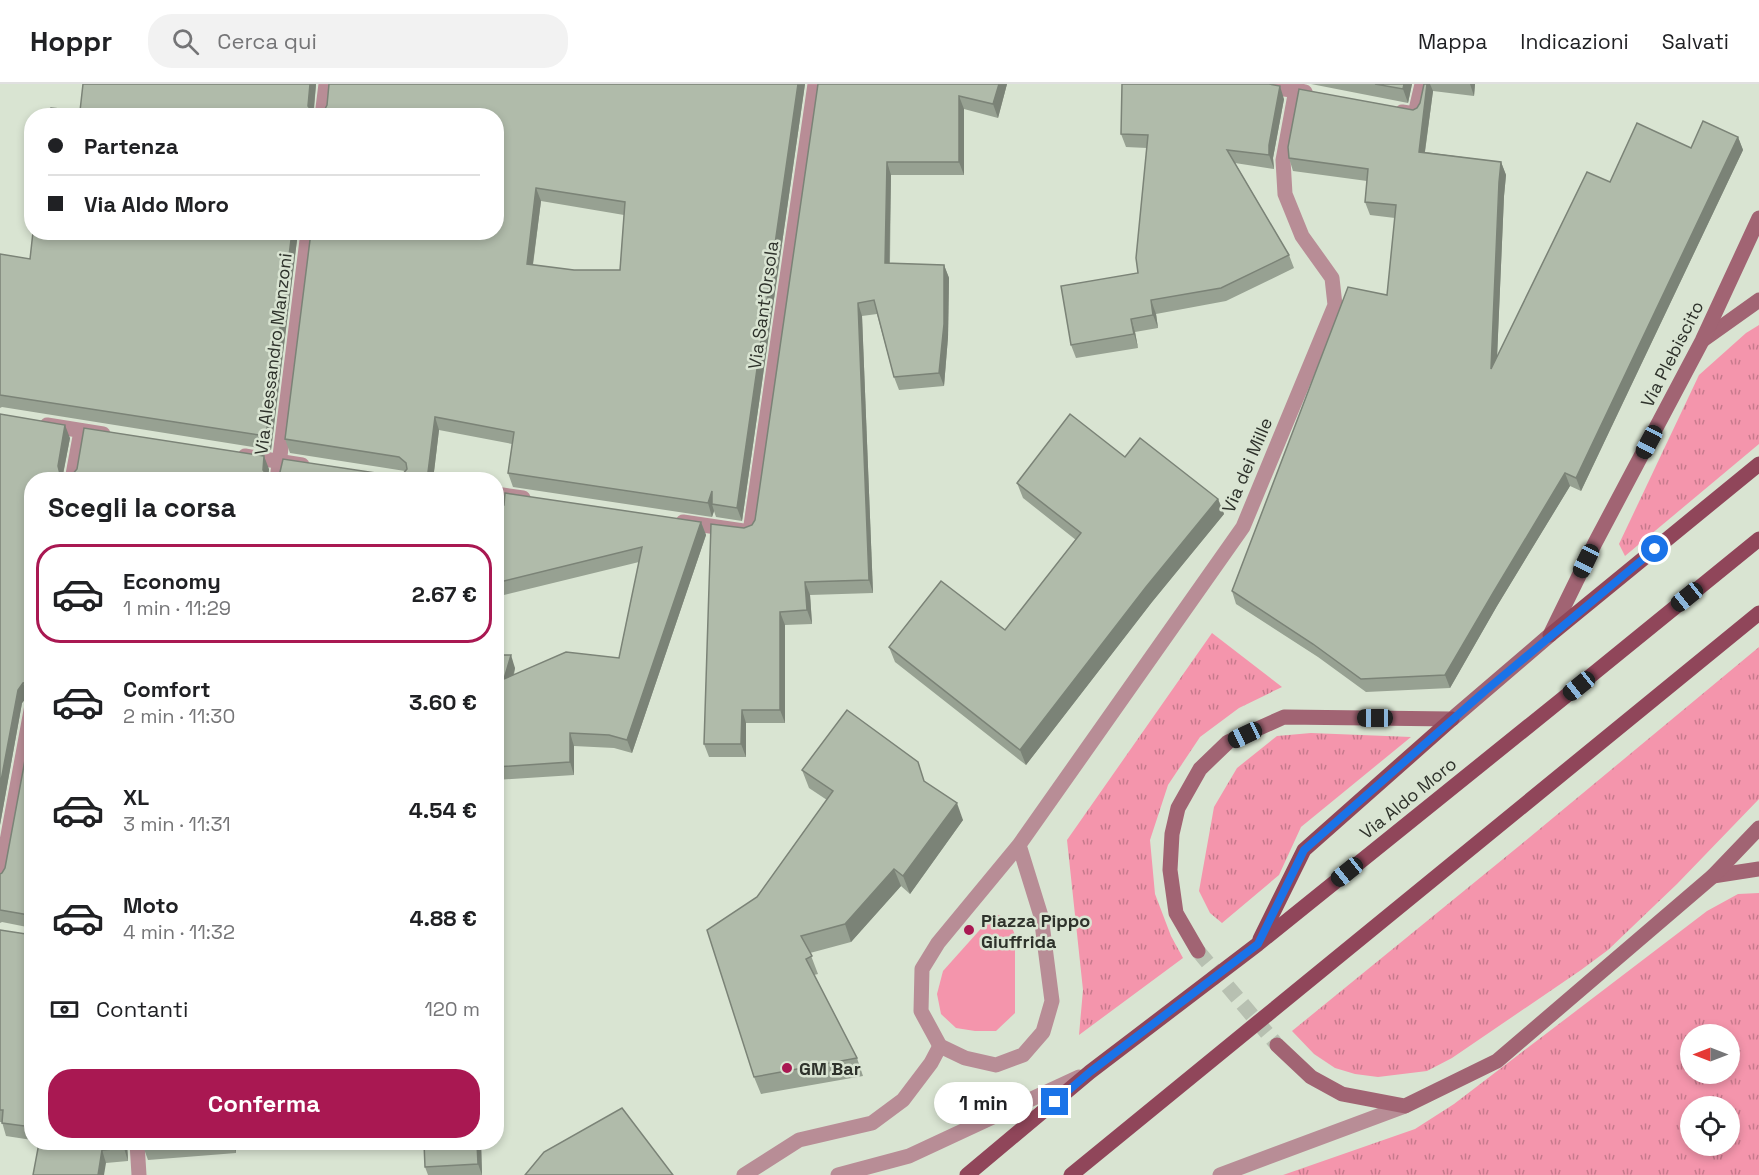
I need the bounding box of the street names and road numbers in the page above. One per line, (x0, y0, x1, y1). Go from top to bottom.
street label: Via Sant'Orsola (743, 239, 783, 371)
street label: Via Alessandro Manzoni (249, 252, 297, 456)
street label: Via Plebiscito (1635, 297, 1709, 411)
street label: Via dei Mille (1217, 414, 1277, 516)
street label: Via Aldo Moro (1355, 752, 1461, 844)

